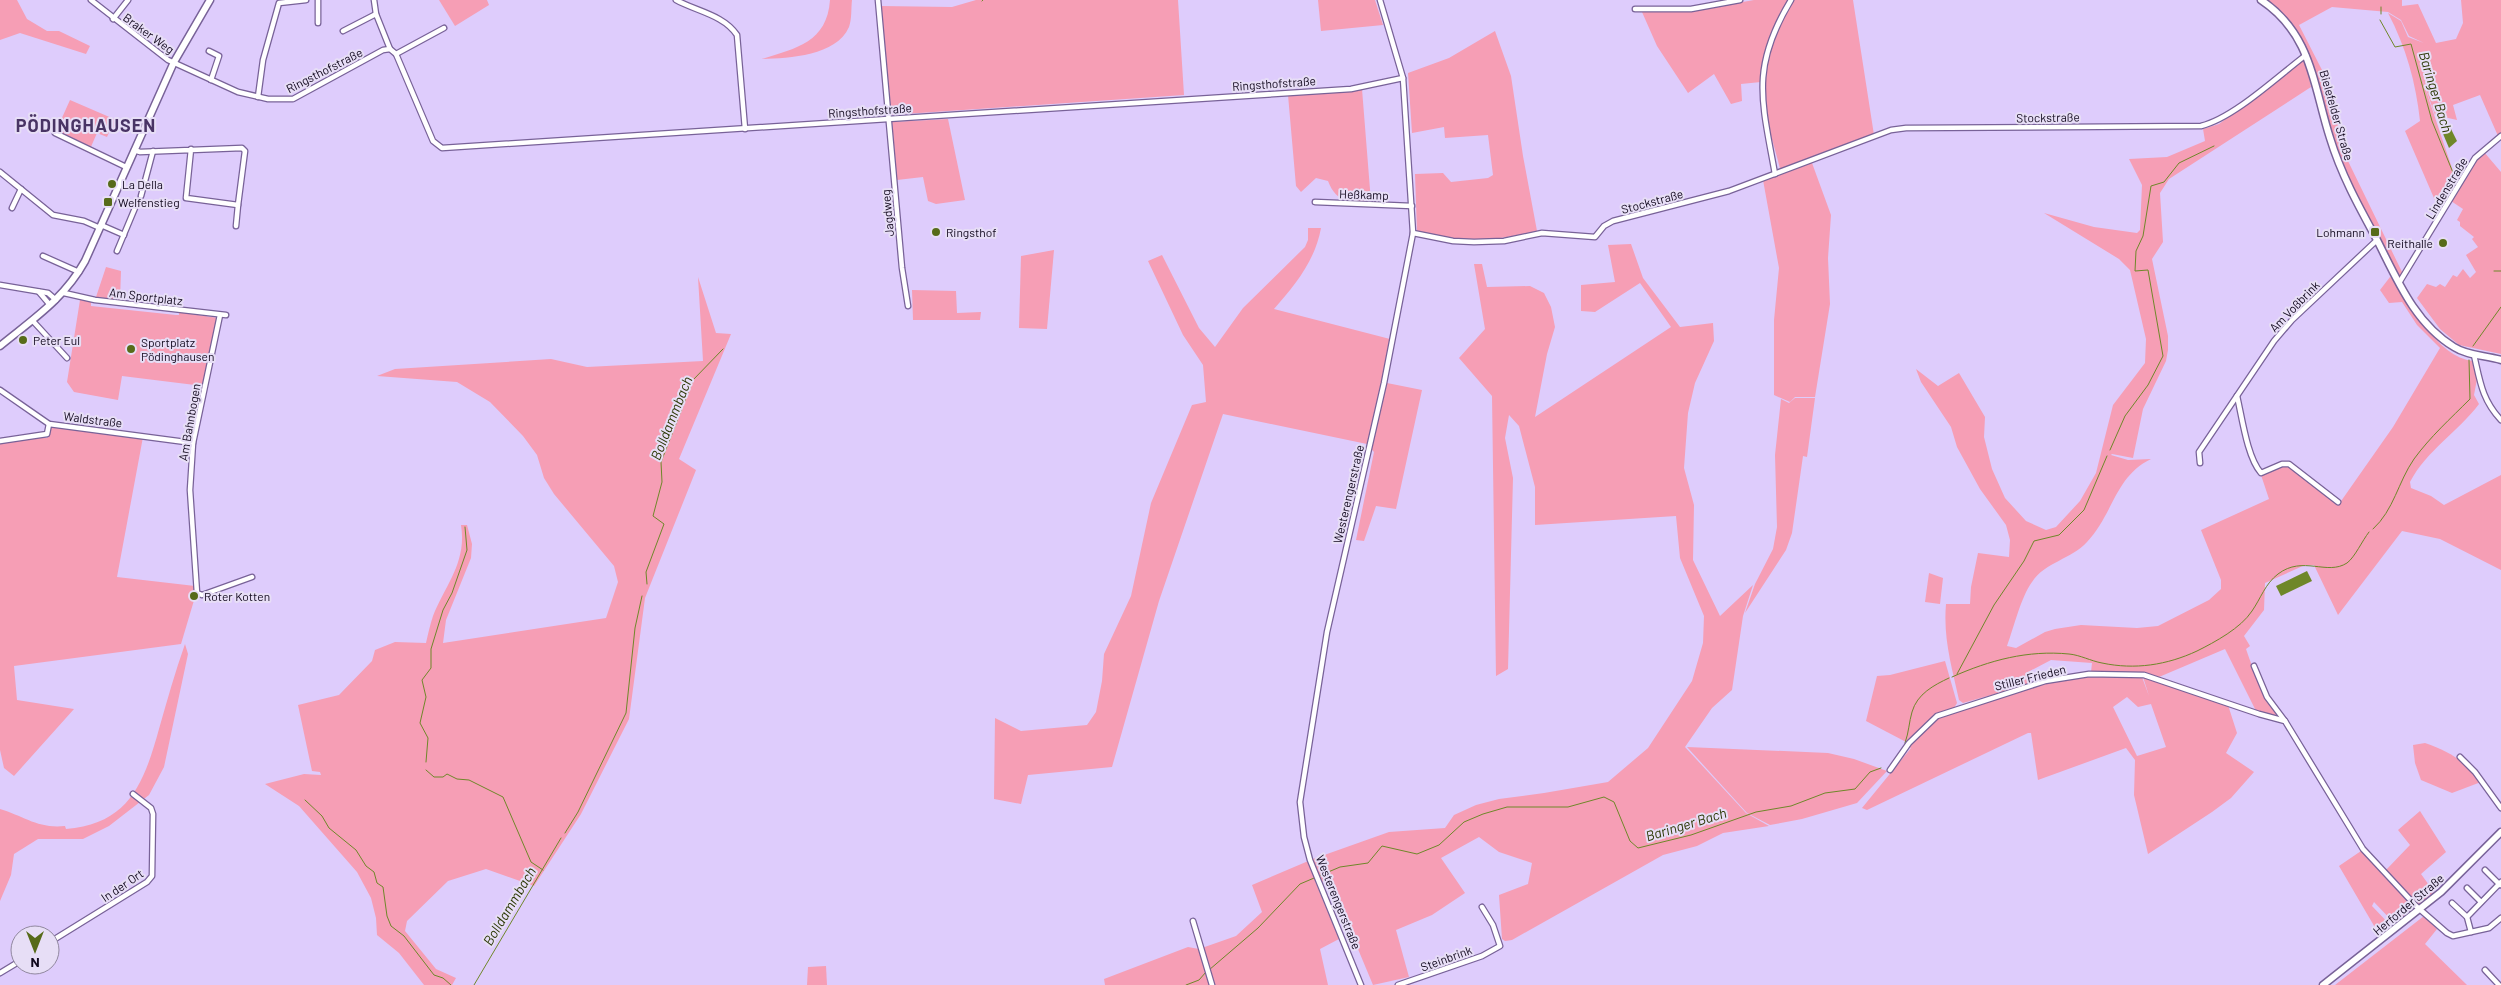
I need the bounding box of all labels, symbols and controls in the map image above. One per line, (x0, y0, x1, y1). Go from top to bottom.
street label: Braker Weg (121, 10, 177, 56)
street label: Ringsthofstraße (283, 45, 365, 95)
water label: Baringer Bach (2416, 50, 2456, 134)
street label: Bielefelder Straße (2317, 68, 2357, 162)
street label: Ringsthofstraße (1232, 73, 1316, 93)
street label: Ringsthofstraße (828, 100, 912, 120)
street label: Stockstraße (2016, 109, 2080, 125)
district label: PÖDINGHAUSEN (16, 114, 156, 136)
street label: Lindenstraße (2422, 155, 2470, 221)
place label: La Della (122, 177, 163, 191)
marker: La Della (106, 178, 118, 190)
street label: Heßkamp (1339, 186, 1389, 202)
street label: Stockstraße (1619, 186, 1685, 216)
street label: Jagdweg (878, 189, 896, 237)
place label: Welfenstieg (118, 195, 180, 209)
marker: Welfenstieg (102, 196, 114, 208)
place label: Ringsthof (946, 225, 996, 239)
place label: Lohmann (2316, 225, 2365, 239)
marker: Ringsthof (930, 226, 942, 238)
marker: Lohmann (2369, 226, 2381, 238)
place label: Reithalle (2387, 236, 2433, 250)
marker: Reithalle (2437, 237, 2449, 249)
street label: Am Voßbrink (2266, 277, 2322, 335)
street label: Am Sportplatz (109, 285, 183, 307)
place label: Peter Eul (33, 333, 80, 347)
marker: Peter Eul (17, 334, 29, 346)
place label: Sportplatz Pödinghausen (141, 335, 215, 363)
marker: Sportplatz Pödinghausen (125, 343, 137, 355)
water label: Bolldammbach (647, 374, 695, 462)
street label: Am Bahnbogen (175, 382, 203, 462)
street label: Waldstraße (63, 408, 123, 430)
street label: Westerengerstraße (1330, 443, 1366, 545)
place label: Roter Kotten (204, 589, 270, 603)
marker: Roter Kotten (188, 590, 200, 602)
street label: Stiller Frieden (1993, 661, 2067, 693)
water label: Baringer Bach (1644, 804, 1728, 844)
street label: Westerengerstraße (1314, 853, 1364, 951)
water label: Bolldammbach (479, 864, 539, 948)
street label: In der Ort (98, 866, 146, 904)
street label: Herforder Straße (2370, 870, 2446, 938)
north arrow (10, 925, 60, 975)
street label: Steinbrink (1418, 942, 1474, 974)
text: N (30, 955, 40, 972)

